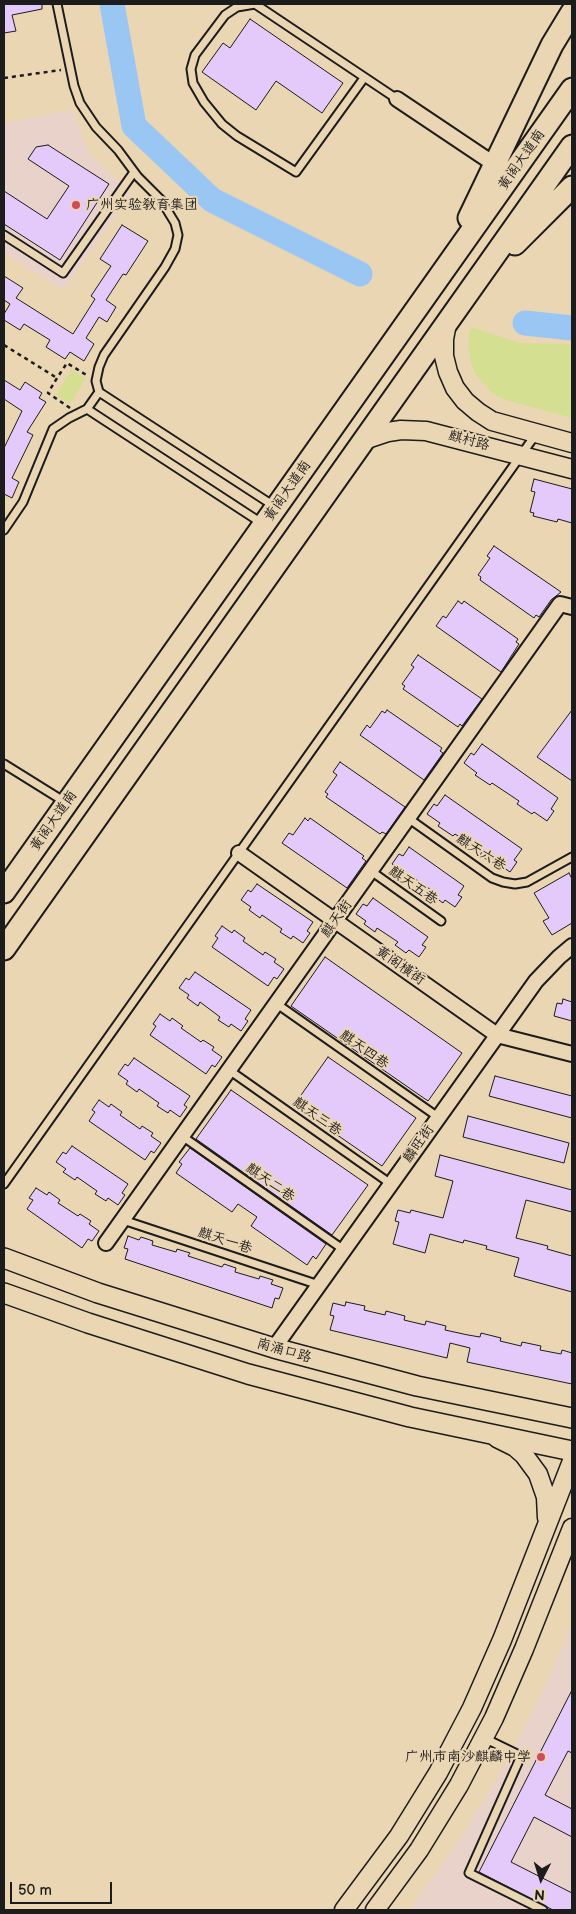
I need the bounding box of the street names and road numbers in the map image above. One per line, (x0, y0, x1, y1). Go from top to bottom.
street label: 黄阁大道南 (495, 127, 549, 193)
street label: 麒村路 (447, 427, 491, 455)
street label: 黄阁大道南 (261, 458, 315, 524)
street label: 黄阁大道南 (27, 788, 81, 854)
street label: 麒天六巷 (453, 831, 509, 875)
street label: 麒天五巷 (385, 863, 441, 909)
street label: 麒天街 (318, 897, 356, 941)
street label: 黄阁横街 (372, 943, 428, 989)
street label: 麒天四巷 (336, 1027, 392, 1073)
street label: 麒天三巷 (289, 1094, 345, 1140)
street label: 麟旺街 (400, 1122, 438, 1166)
street label: 麒天二巷 (242, 1160, 298, 1206)
street label: 麒天一巷 (196, 1224, 254, 1258)
street label: 南涌口路 (255, 1335, 313, 1367)

